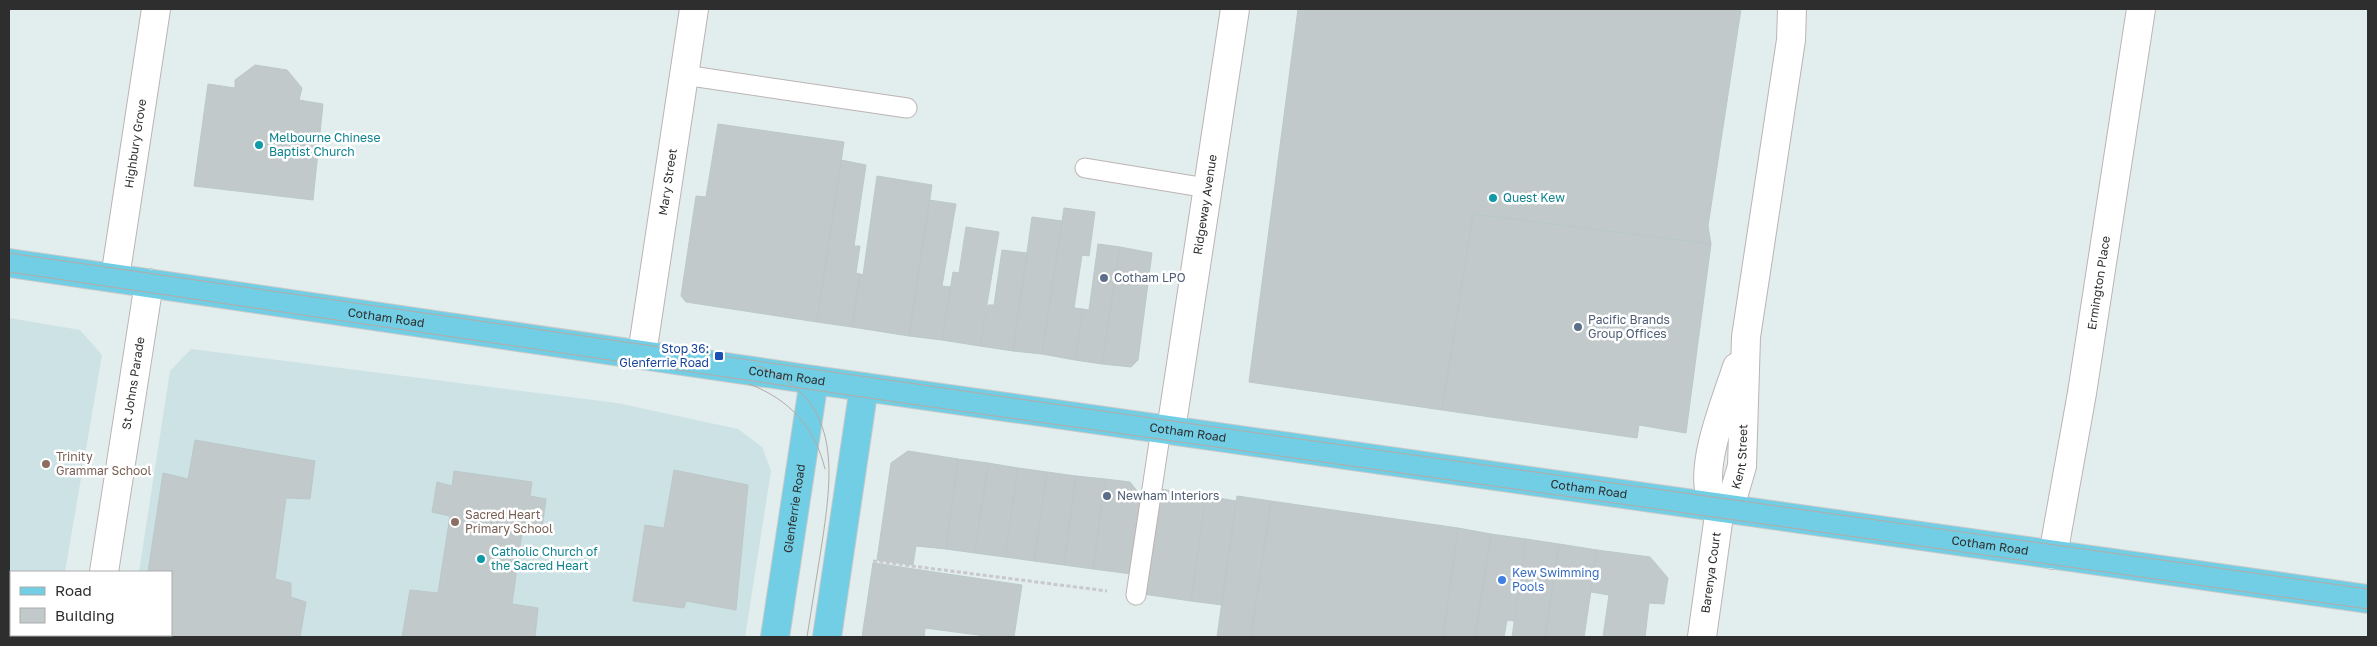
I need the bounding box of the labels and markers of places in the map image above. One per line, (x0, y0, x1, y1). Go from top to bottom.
place label: Melbourne Chinese Baptist Church (269, 130, 380, 159)
marker: Melbourne Chinese Baptist Church (253, 139, 265, 151)
place label: Quest Kew (1503, 190, 1565, 205)
marker: Quest Kew (1487, 192, 1499, 204)
place label: Cotham LPO (1114, 270, 1186, 285)
marker: Cotham LPO (1098, 272, 1110, 284)
place label: Pacific Brands Group Offices (1588, 312, 1670, 341)
marker: Pacific Brands Group Offices (1572, 321, 1584, 333)
place label: Stop 36: Glenferrie Road (619, 341, 709, 370)
marker: Stop 36: Glenferrie Road (713, 350, 725, 362)
place label: Trinity Grammar School (56, 449, 152, 478)
marker: Trinity Grammar School (40, 458, 52, 470)
place label: Newham Interiors (1117, 488, 1219, 503)
marker: Newham Interiors (1101, 490, 1113, 502)
place label: Sacred Heart Primary School (465, 507, 553, 536)
marker: Sacred Heart Primary School (449, 516, 461, 528)
place label: Catholic Church of the Sacred Heart (491, 544, 598, 573)
marker: Catholic Church of the Sacred Heart (475, 553, 487, 565)
place label: Kew Swimming Pools (1512, 565, 1599, 594)
marker: Kew Swimming Pools (1496, 574, 1508, 586)

